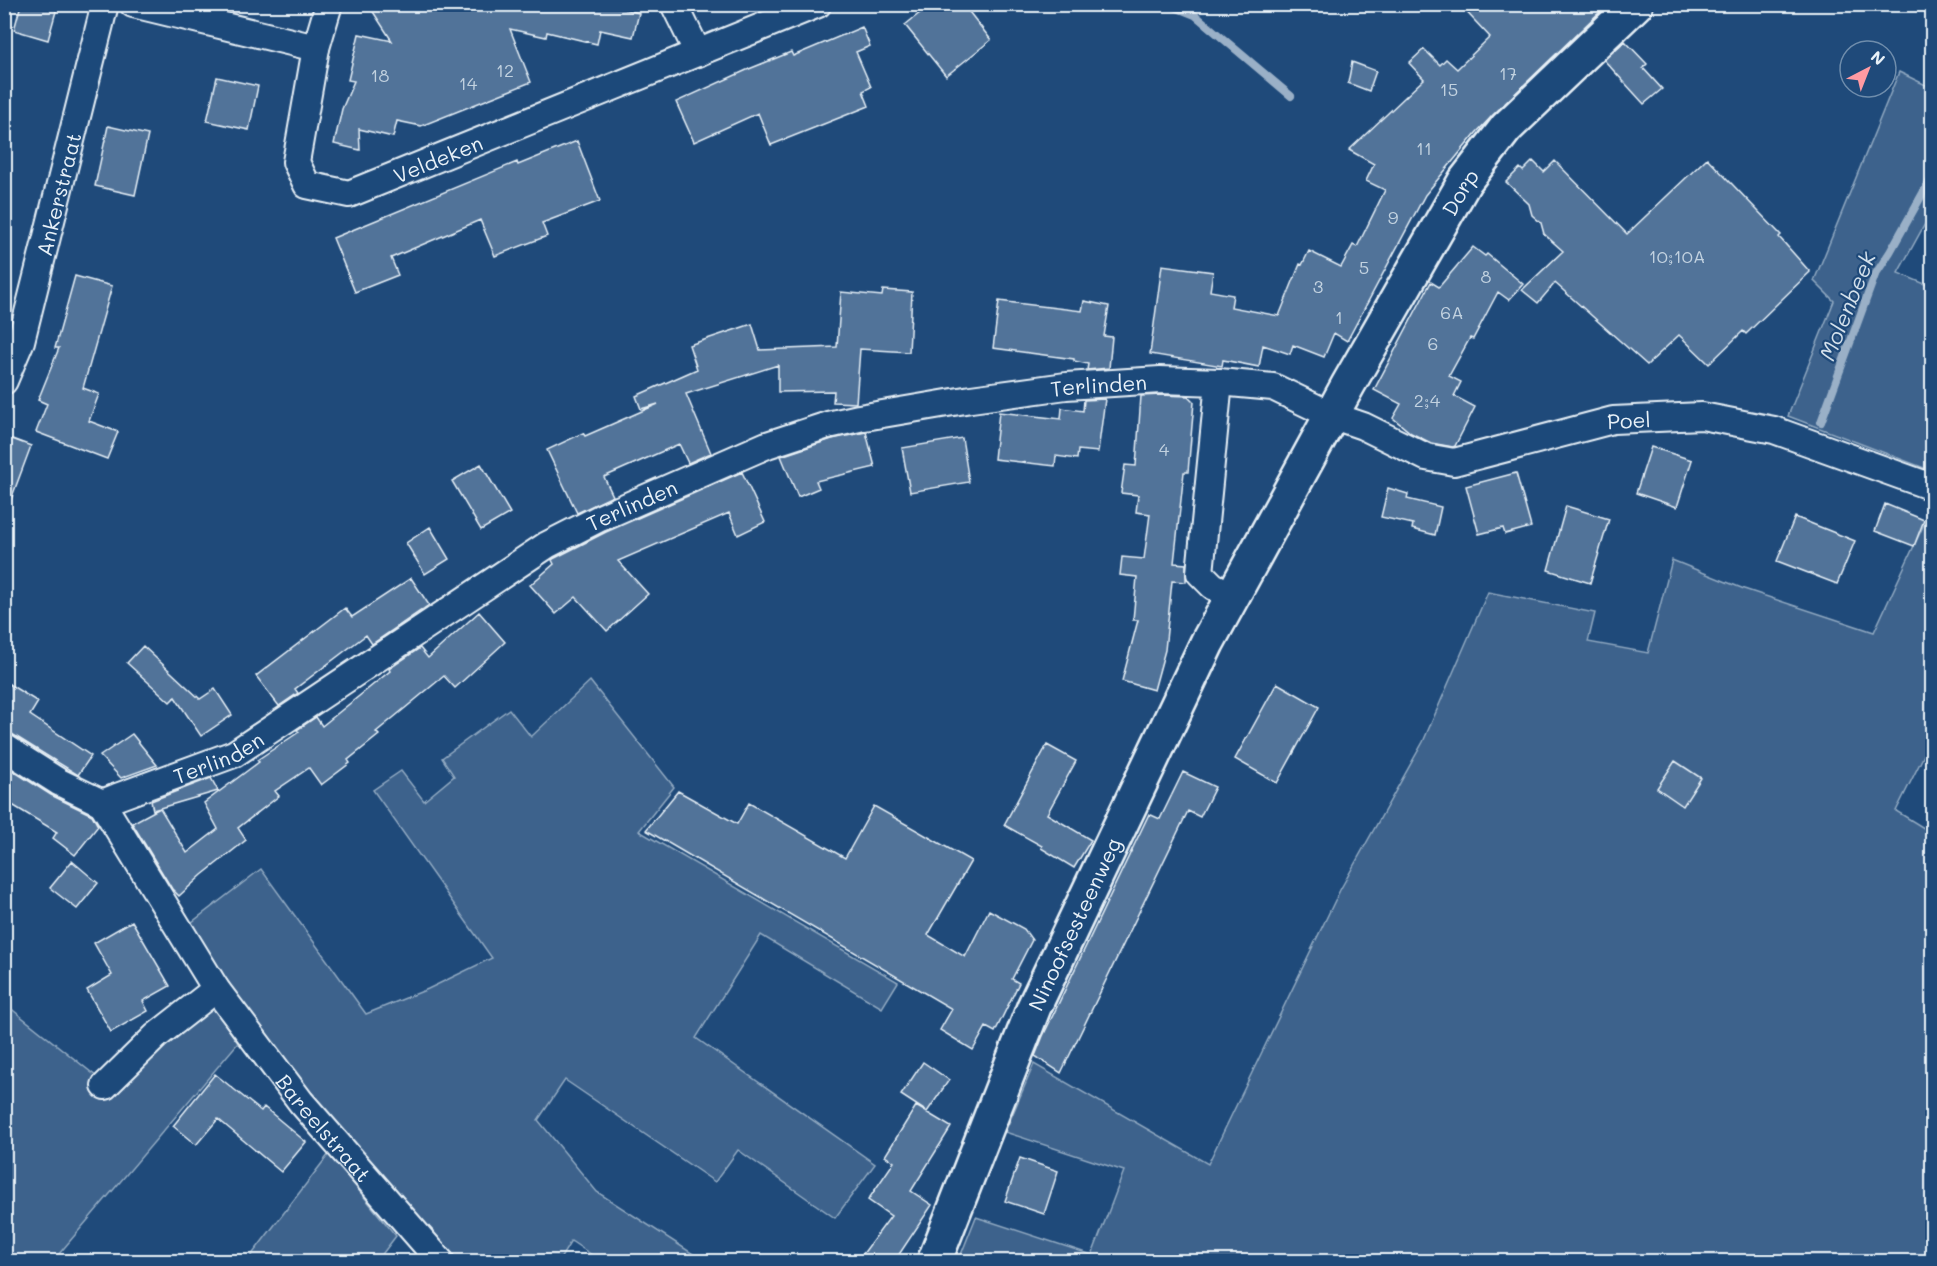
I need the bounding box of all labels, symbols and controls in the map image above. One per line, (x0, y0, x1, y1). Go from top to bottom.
north arrow (1838, 39, 1898, 99)
text: N (1867, 46, 1890, 69)
house number: 12 (496, 58, 514, 82)
house number: 17 (1499, 61, 1517, 85)
house number: 18 (371, 63, 390, 87)
house number: 14 (459, 71, 478, 95)
house number: 15 (1440, 77, 1458, 101)
street label: Veldeken (389, 128, 486, 188)
street label: Ankerstraat (29, 129, 86, 259)
house number: 11 (1416, 136, 1432, 160)
street label: Dorp (1435, 162, 1484, 220)
house number: 9 (1388, 205, 1399, 229)
house number: 10;10A (1649, 244, 1705, 268)
water label: Molenbeek (1812, 246, 1882, 365)
house number: 5 (1359, 255, 1369, 279)
house number: 8 (1481, 264, 1492, 288)
house number: 3 (1313, 274, 1323, 298)
house number: 6A (1440, 300, 1464, 324)
house number: 1 (1335, 305, 1343, 329)
house number: 6 (1428, 331, 1438, 355)
street label: Terlinden (1049, 367, 1148, 402)
house number: 2;4 (1414, 388, 1441, 412)
street label: Poel (1606, 405, 1651, 434)
house number: 4 (1159, 437, 1170, 461)
street label: Terlinden (581, 473, 681, 536)
street label: Terlinden (169, 725, 268, 789)
street label: Ninoofsesteenweg (1021, 833, 1126, 1015)
street label: Bareelstraat (271, 1068, 378, 1187)

